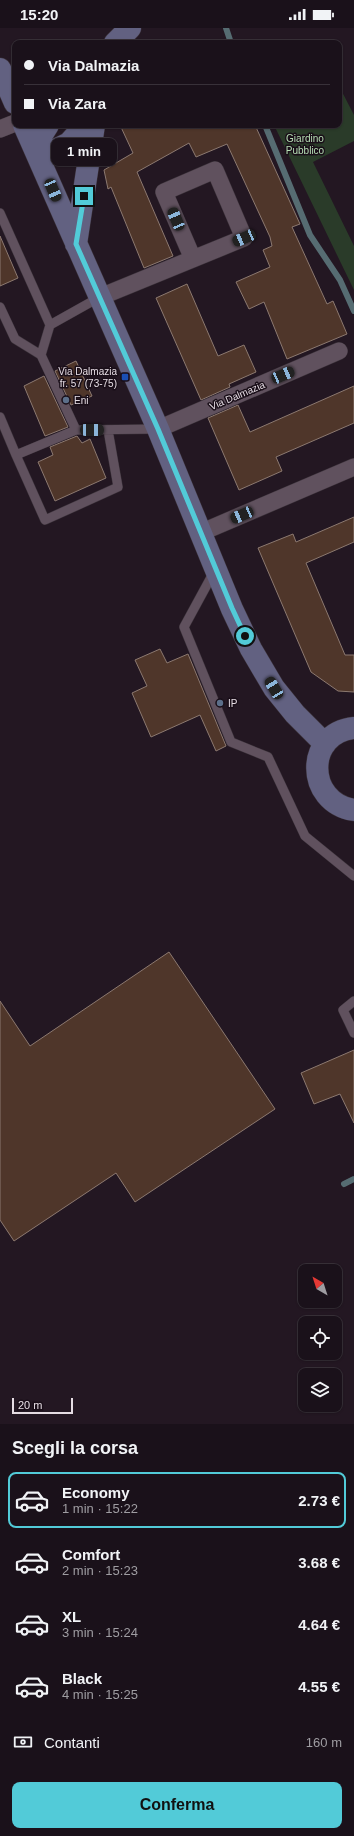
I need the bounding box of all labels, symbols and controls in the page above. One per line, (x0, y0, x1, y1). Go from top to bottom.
text: 15:20 (20, 6, 58, 23)
text: Via Dalmazia (48, 57, 139, 74)
text: Via Zara (48, 95, 106, 112)
park label: Giardino Pubblico (286, 133, 325, 156)
callout: 1 min (51, 138, 117, 166)
text: 1 min (67, 144, 101, 159)
car (43, 177, 63, 203)
route end (75, 187, 93, 205)
car (166, 206, 186, 232)
car (231, 228, 257, 248)
car (270, 365, 296, 385)
place label: Via Dalmazia fr. 57 (73-75) (58, 366, 117, 389)
marker: Via Dalmazia fr. 57 (73-75) (120, 372, 130, 382)
street label: Via Dalmazia (208, 379, 267, 412)
marker: Eni (61, 395, 71, 405)
place label: Eni (74, 395, 88, 406)
car (80, 424, 104, 436)
car (229, 505, 255, 525)
route start (236, 627, 254, 645)
car (263, 675, 285, 701)
marker: IP (215, 698, 225, 708)
place label: IP (228, 698, 238, 709)
north arrow (298, 1264, 342, 1308)
map controls (298, 1264, 342, 1412)
button: locate (298, 1316, 342, 1360)
button: layers (298, 1368, 342, 1412)
scale bar (12, 1396, 73, 1415)
text: 20 m (18, 1399, 42, 1411)
text: Scegli la corsa (12, 1438, 138, 1458)
icon: car (14, 1482, 50, 1518)
text: Economy (62, 1484, 130, 1501)
text: 2.73 € (298, 1492, 340, 1509)
text: 1 min · 15:22 (62, 1501, 138, 1516)
icon: car (14, 1544, 50, 1580)
text: Comfort (62, 1546, 120, 1563)
text: 3.68 € (298, 1554, 340, 1571)
text: 2 min · 15:23 (62, 1563, 138, 1578)
icon: car (14, 1606, 50, 1642)
text: XL (62, 1608, 81, 1625)
text: 4.64 € (298, 1616, 340, 1633)
text: 3 min · 15:24 (62, 1625, 138, 1640)
icon: car (14, 1668, 50, 1704)
text: Black (62, 1670, 102, 1687)
text: 4.55 € (298, 1678, 340, 1695)
text: 4 min · 15:25 (62, 1687, 138, 1702)
icon: cash (12, 1731, 34, 1753)
text: Contanti (44, 1734, 100, 1751)
text: 160 m (306, 1735, 342, 1750)
button: Conferma (12, 1782, 342, 1828)

